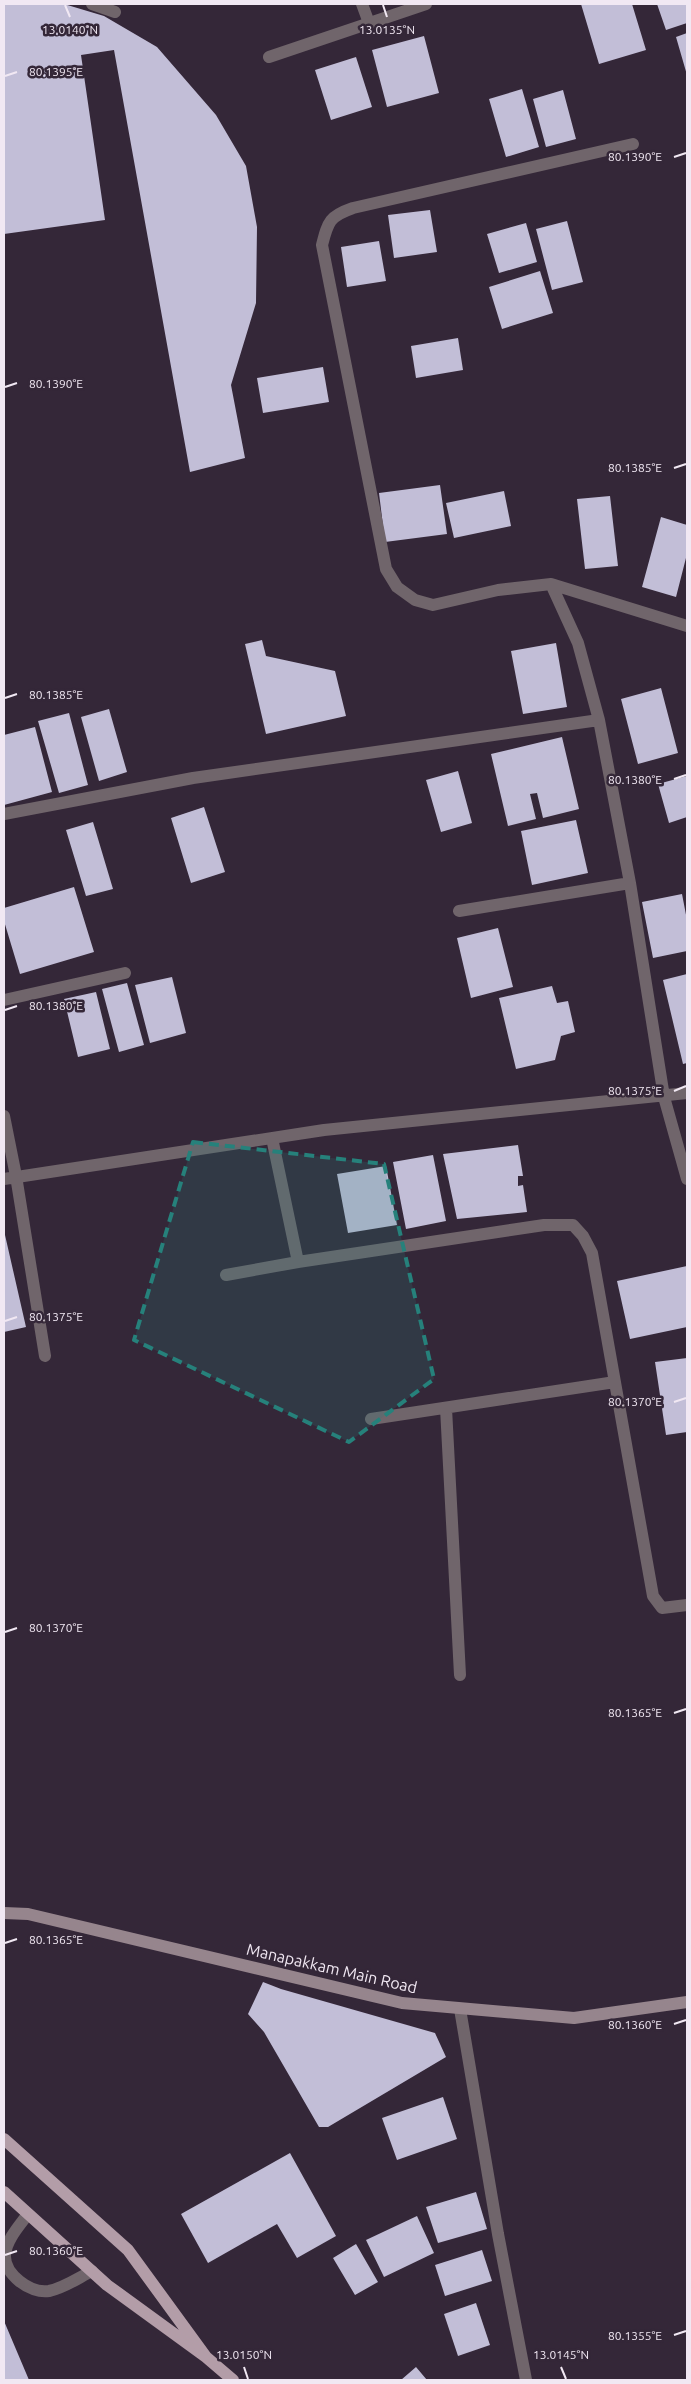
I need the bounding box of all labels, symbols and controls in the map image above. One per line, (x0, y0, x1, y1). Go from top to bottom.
text: 13.0140°N (42, 23, 98, 36)
text: 13.0135°N (359, 23, 415, 36)
text: 80.1395°E (29, 65, 83, 78)
text: 80.1390°E (608, 150, 662, 163)
text: 80.1390°E (29, 377, 83, 390)
text: 80.1385°E (608, 461, 662, 474)
text: 80.1385°E (29, 688, 83, 701)
text: 80.1380°E (608, 773, 662, 786)
text: 80.1380°E (29, 999, 83, 1012)
text: 80.1375°E (608, 1084, 662, 1097)
text: 80.1375°E (29, 1310, 83, 1323)
text: 80.1370°E (608, 1395, 662, 1408)
text: 80.1370°E (29, 1621, 83, 1634)
text: 80.1365°E (608, 1706, 662, 1719)
text: 80.1365°E (29, 1933, 83, 1946)
street label: Manapakkam Main Road (245, 1940, 419, 1996)
text: 80.1360°E (608, 2018, 662, 2031)
text: 80.1360°E (29, 2244, 83, 2257)
text: 80.1355°E (608, 2329, 662, 2342)
text: 13.0150°N (216, 2348, 272, 2361)
text: 13.0145°N (533, 2348, 589, 2361)

